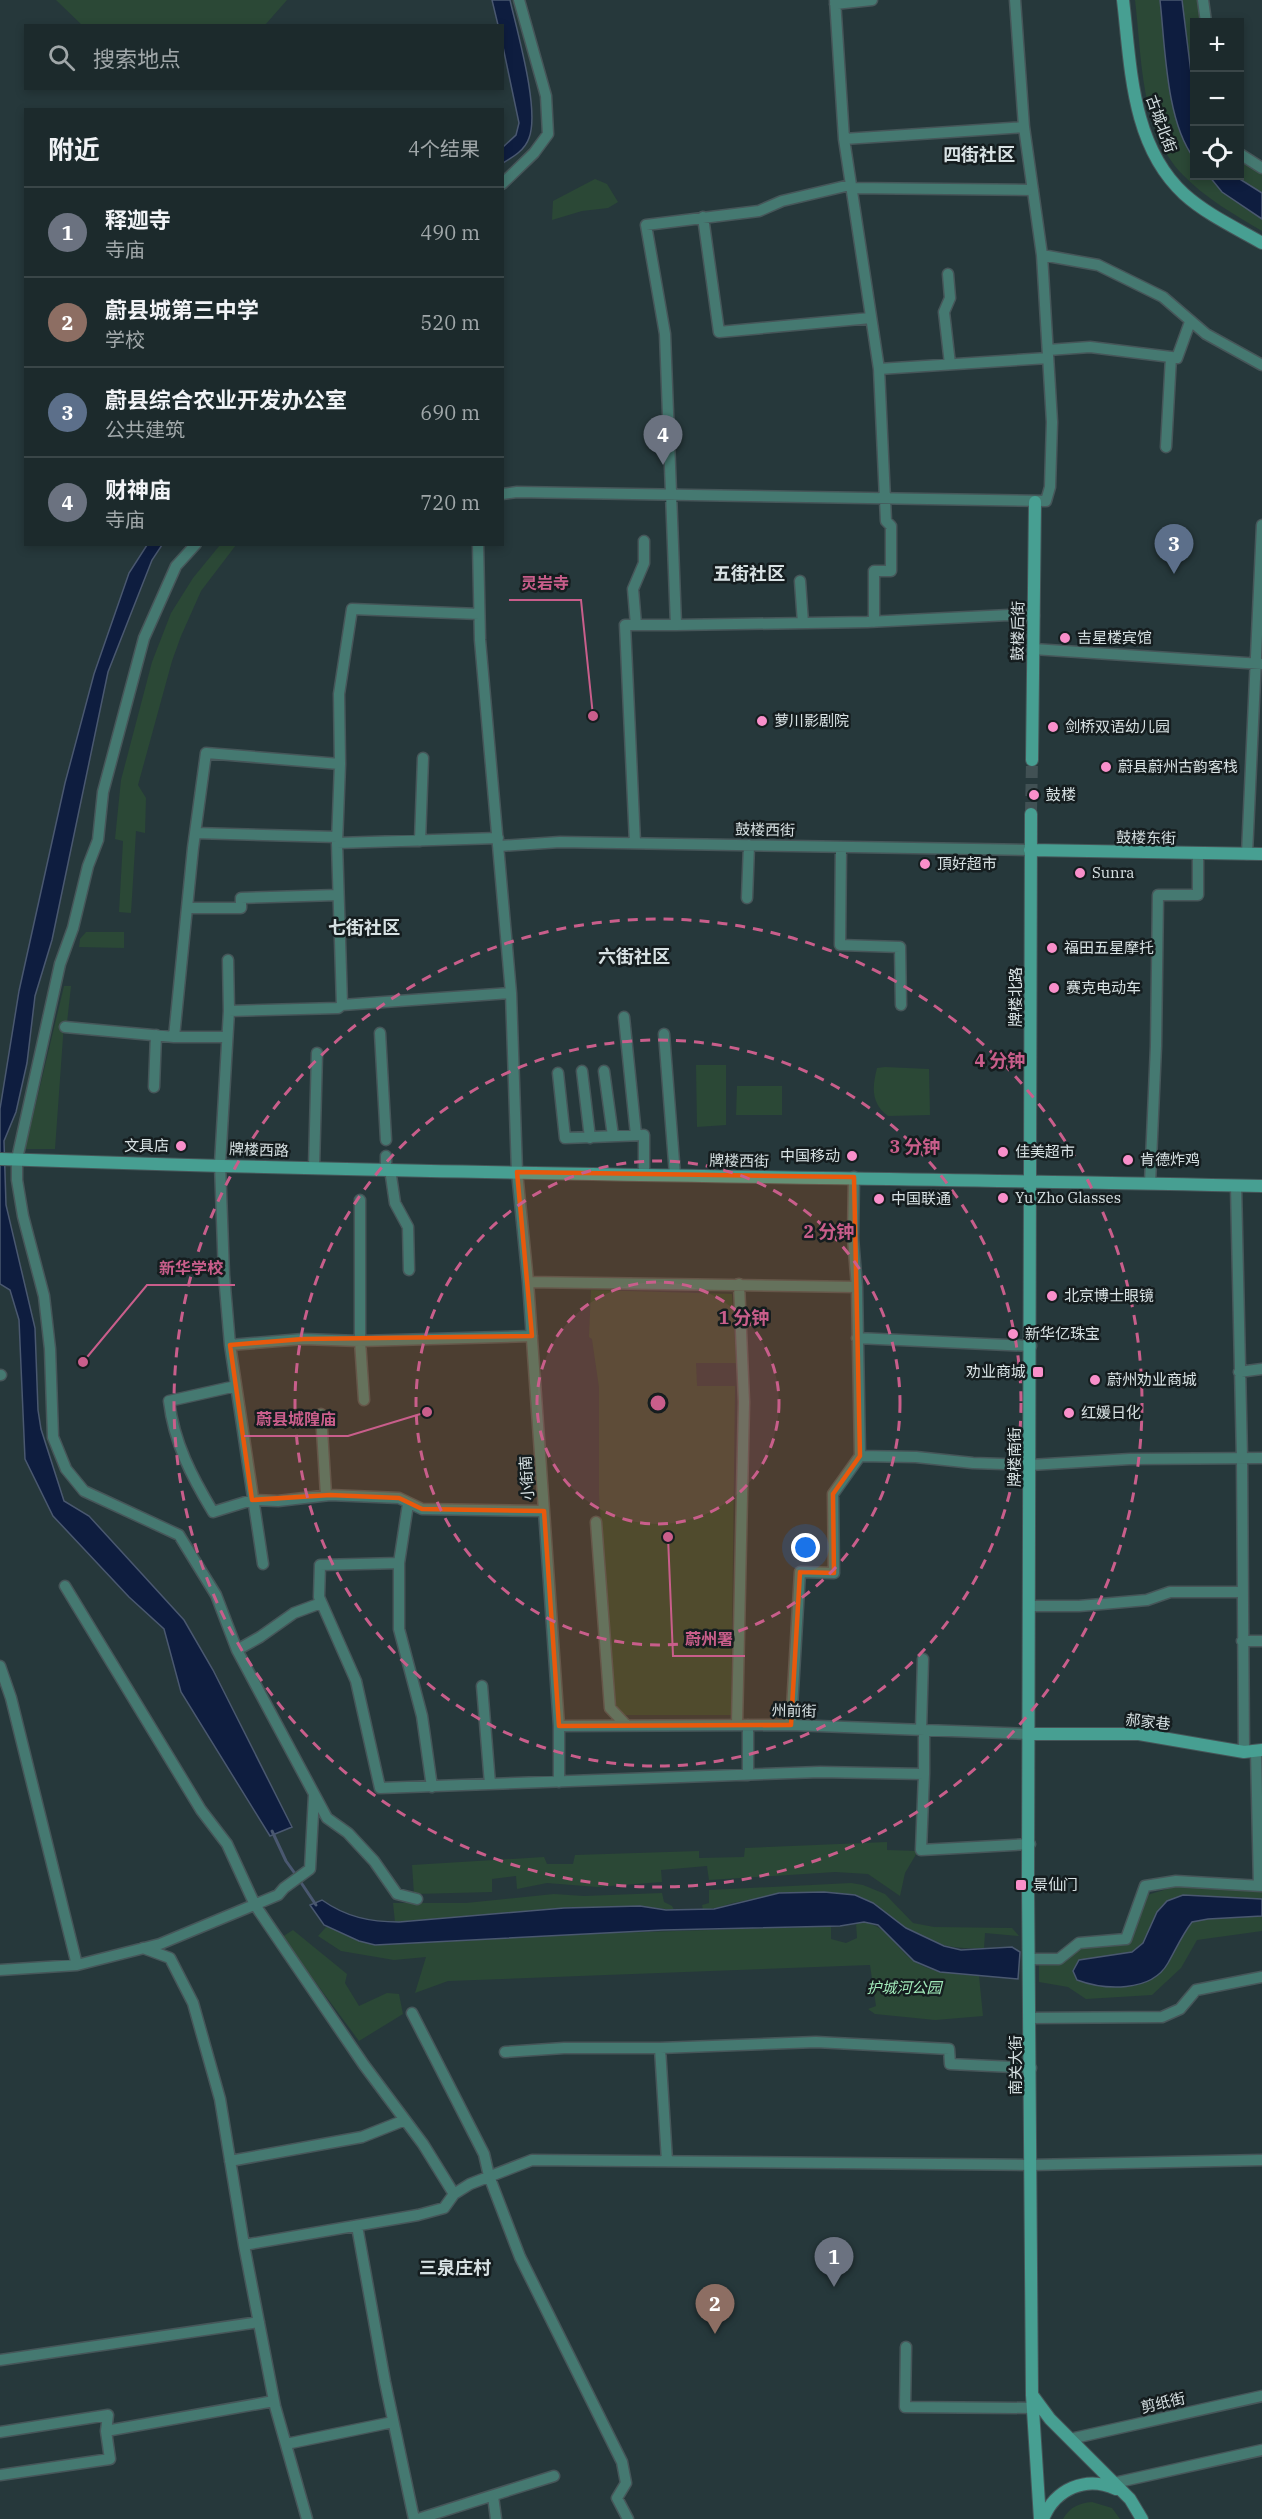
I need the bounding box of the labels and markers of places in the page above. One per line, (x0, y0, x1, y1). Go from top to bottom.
pin: 4 (644, 416, 682, 465)
pin: 3 (1154, 524, 1194, 574)
callout: 灵岩寺 (509, 566, 581, 600)
place label: 吉星楼宾馆 (1077, 628, 1152, 647)
marker: 吉星楼宾馆 (1058, 631, 1072, 645)
place label: 萝川影剧院 (774, 711, 849, 730)
marker: 萝川影剧院 (755, 714, 769, 728)
place label: 剑桥双语幼儿园 (1065, 717, 1170, 736)
marker: 剑桥双语幼儿园 (1046, 720, 1060, 734)
place label: 蔚县蔚州古韵客栈 (1118, 757, 1238, 776)
marker: 蔚县蔚州古韵客栈 (1099, 760, 1113, 774)
place label: 鼓楼 (1046, 785, 1076, 804)
marker: 鼓楼 (1027, 788, 1041, 802)
place label: 頂好超市 (937, 854, 997, 873)
marker: 頂好超市 (918, 857, 932, 871)
place label: Sunra (1092, 863, 1135, 882)
marker: Sunra (1073, 866, 1087, 880)
place label: 福田五星摩托 (1064, 938, 1154, 957)
marker: 福田五星摩托 (1045, 941, 1059, 955)
place label: 赛克电动车 (1066, 978, 1141, 997)
marker: 赛克电动车 (1047, 981, 1061, 995)
place label: 文具店 (124, 1136, 169, 1155)
marker: 文具店 (174, 1139, 188, 1153)
place label: 佳美超市 (1015, 1142, 1075, 1161)
marker: 佳美超市 (996, 1145, 1010, 1159)
place label: 中国移动 (780, 1146, 840, 1165)
marker: 中国移动 (845, 1149, 859, 1163)
place label: 肯德炸鸡 (1140, 1150, 1200, 1169)
marker: 肯德炸鸡 (1121, 1153, 1135, 1167)
place label: Yu Zho Glasses (1015, 1188, 1121, 1207)
place label: 中国联通 (891, 1189, 951, 1208)
marker: Yu Zho Glasses (996, 1191, 1010, 1205)
marker: 中国联通 (872, 1192, 886, 1206)
callout: 新华学校 (147, 1251, 235, 1285)
place label: 北京博士眼镜 (1064, 1286, 1154, 1305)
marker: 北京博士眼镜 (1045, 1289, 1059, 1303)
place label: 新华亿珠宝 (1025, 1324, 1100, 1343)
marker: 新华亿珠宝 (1006, 1327, 1020, 1341)
place label: 劝业商城 (966, 1362, 1026, 1381)
marker: 劝业商城 (1031, 1365, 1045, 1379)
place label: 蔚州劝业商城 (1107, 1370, 1197, 1389)
marker: 蔚州劝业商城 (1088, 1373, 1102, 1387)
centre of rings (648, 1393, 668, 1413)
callout: 蔚县城隍庙 (244, 1402, 348, 1436)
place label: 红媛日化 (1081, 1403, 1141, 1422)
marker: 红媛日化 (1062, 1406, 1076, 1420)
callout: 蔚州署 (673, 1622, 745, 1656)
place label: 景仙门 (1033, 1875, 1078, 1894)
marker: 景仙门 (1014, 1878, 1028, 1892)
pin: 1 (814, 2238, 854, 2287)
pin: 2 (696, 2284, 734, 2334)

